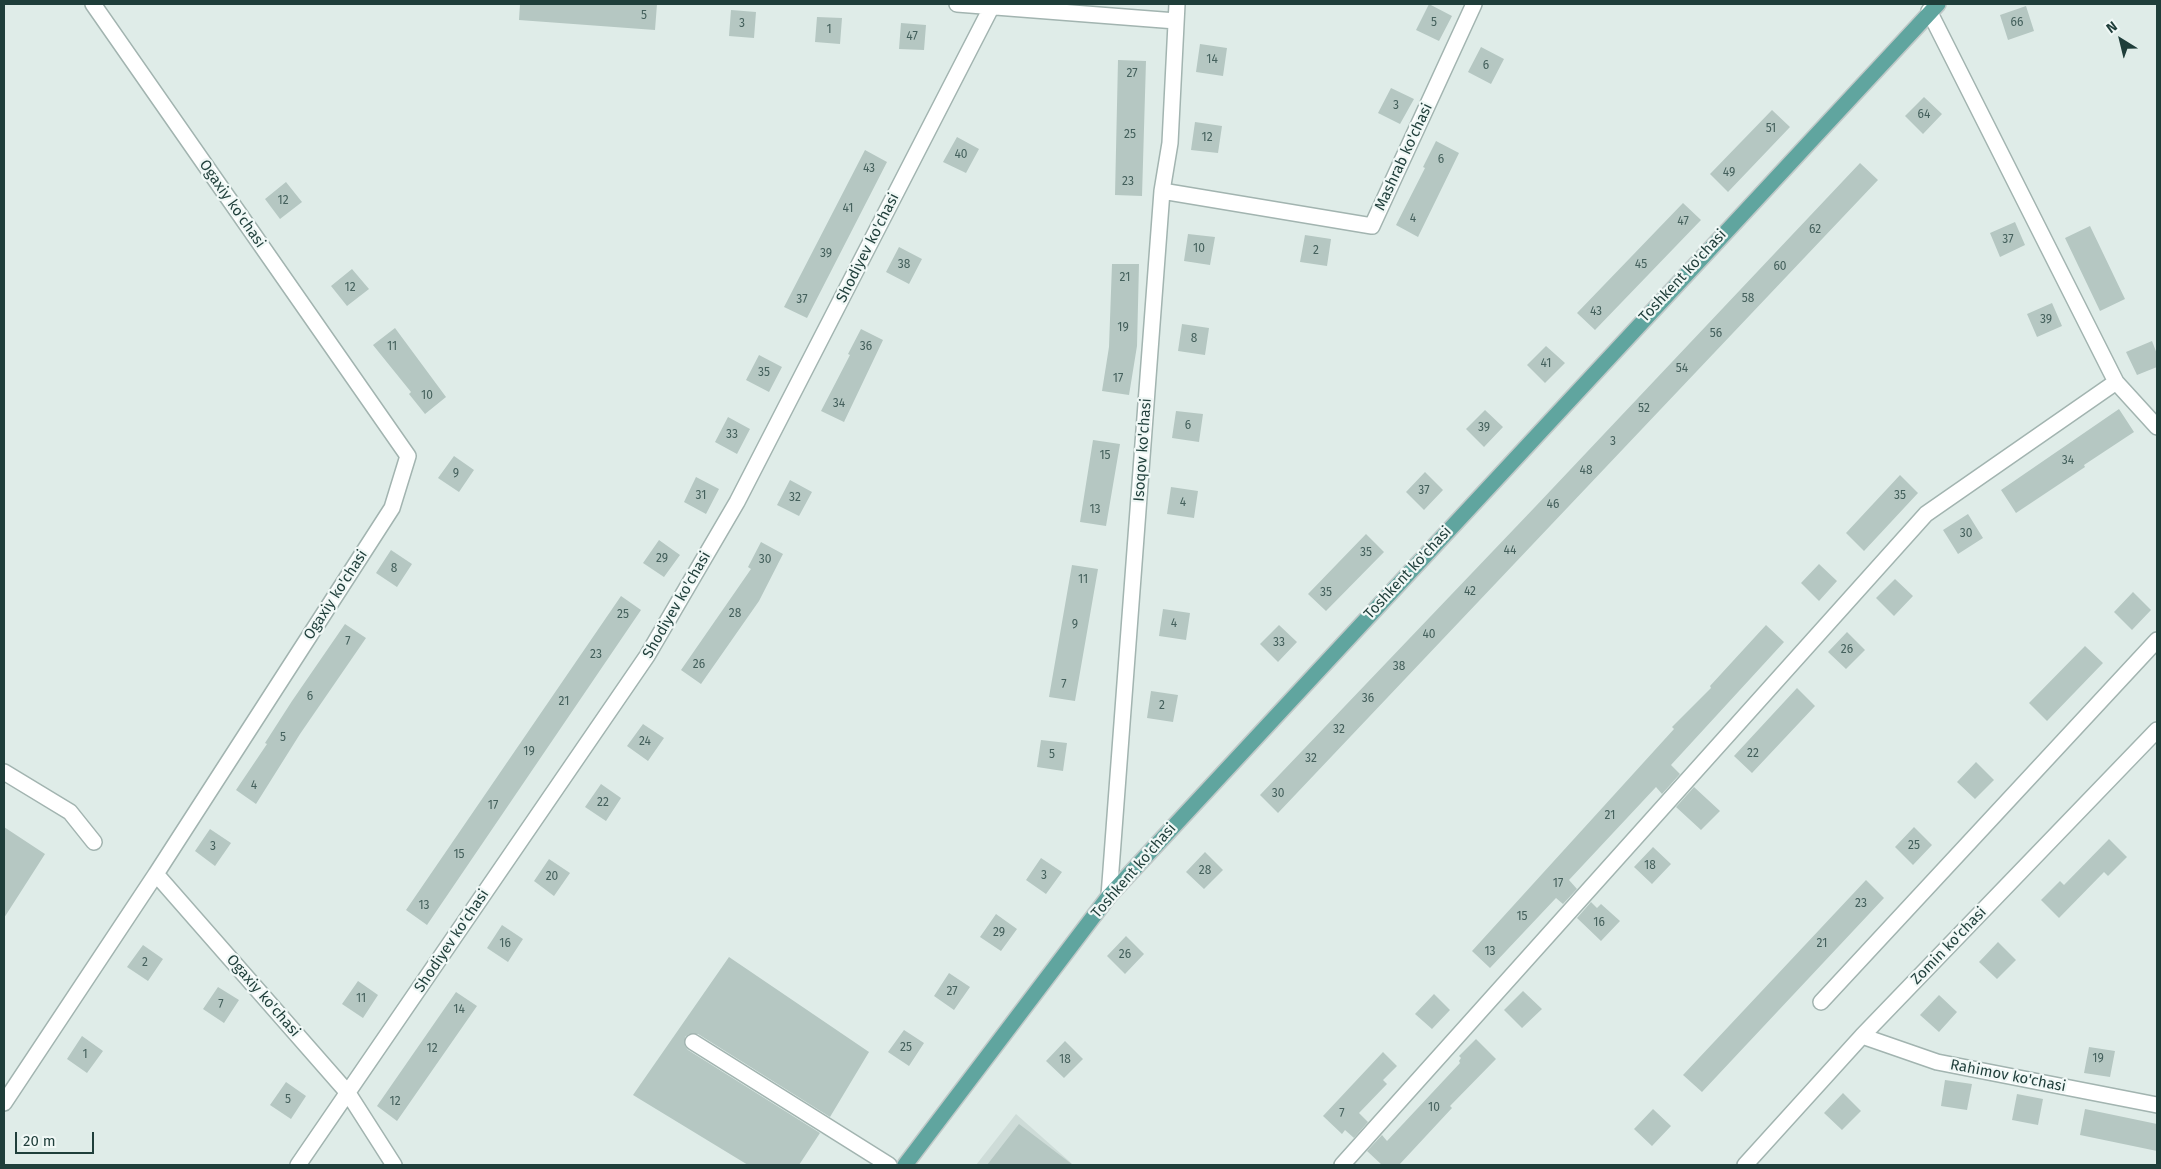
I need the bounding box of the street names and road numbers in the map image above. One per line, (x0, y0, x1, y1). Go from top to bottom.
street label: Mashrab ko'chasi (1371, 101, 1437, 213)
street label: Ogaxiy ko'chasi (195, 156, 269, 252)
street label: Shodiyev ko'chasi (833, 190, 903, 306)
street label: Toshkent ko'chasi (1636, 226, 1730, 326)
street label: Isoqov ko'chasi (1130, 398, 1156, 502)
street label: Toshkent ko'chasi (1361, 523, 1455, 623)
street label: Ogaxiy ko'chasi (300, 547, 372, 643)
street label: Shodiyev ko'chasi (639, 548, 715, 662)
street label: Toshkent ko'chasi (1088, 820, 1180, 922)
street label: Shodiyev ko'chasi (411, 886, 493, 996)
street label: Zomin ko'chasi (1908, 904, 1990, 988)
street label: Ogaxiy ko'chasi (222, 951, 304, 1041)
street label: Rahimov ko'chasi (1949, 1056, 2067, 1096)

